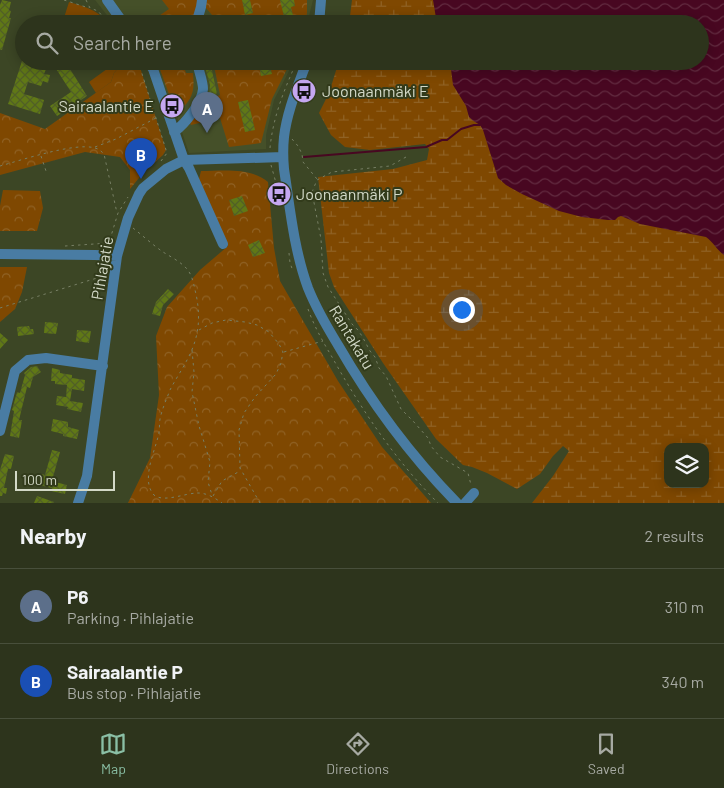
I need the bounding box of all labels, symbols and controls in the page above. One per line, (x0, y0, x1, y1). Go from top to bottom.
search box (15, 15, 709, 70)
icon: search (33, 29, 61, 57)
text: Search here (73, 31, 172, 54)
bus stop icon: Joonaanmäki E (291, 78, 317, 104)
place label: Joonaanmäki E (322, 81, 429, 100)
pin: A (191, 92, 223, 133)
bus stop icon: Sairaalantie E (159, 93, 185, 119)
place label: Sairaalantie E (58, 96, 154, 115)
pin: B (125, 138, 157, 179)
bus stop icon: Joonaanmäki P (266, 181, 292, 207)
place label: Joonaanmäki P (296, 184, 402, 203)
street label: Pihlajatie (87, 235, 116, 301)
your location (449, 297, 475, 323)
street label: Rantakatu (326, 301, 379, 372)
map controls (664, 443, 709, 488)
button: layers (664, 443, 709, 488)
scale bar (15, 468, 115, 491)
text: 100 m (22, 471, 57, 488)
text: Nearby (20, 523, 86, 548)
text: 2 results (645, 526, 704, 545)
text: P6 (67, 585, 89, 608)
text: A (31, 597, 41, 616)
text: 310 m (665, 597, 704, 616)
text: Parking · Pihlajatie (67, 608, 194, 627)
text: Sairaalantie P (67, 660, 183, 683)
text: B (31, 672, 41, 691)
text: 340 m (661, 672, 704, 691)
text: Bus stop · Pihlajatie (67, 683, 201, 702)
tab: Map (99, 730, 127, 777)
tab: Directions (326, 730, 389, 777)
tab: Saved (588, 730, 625, 777)

